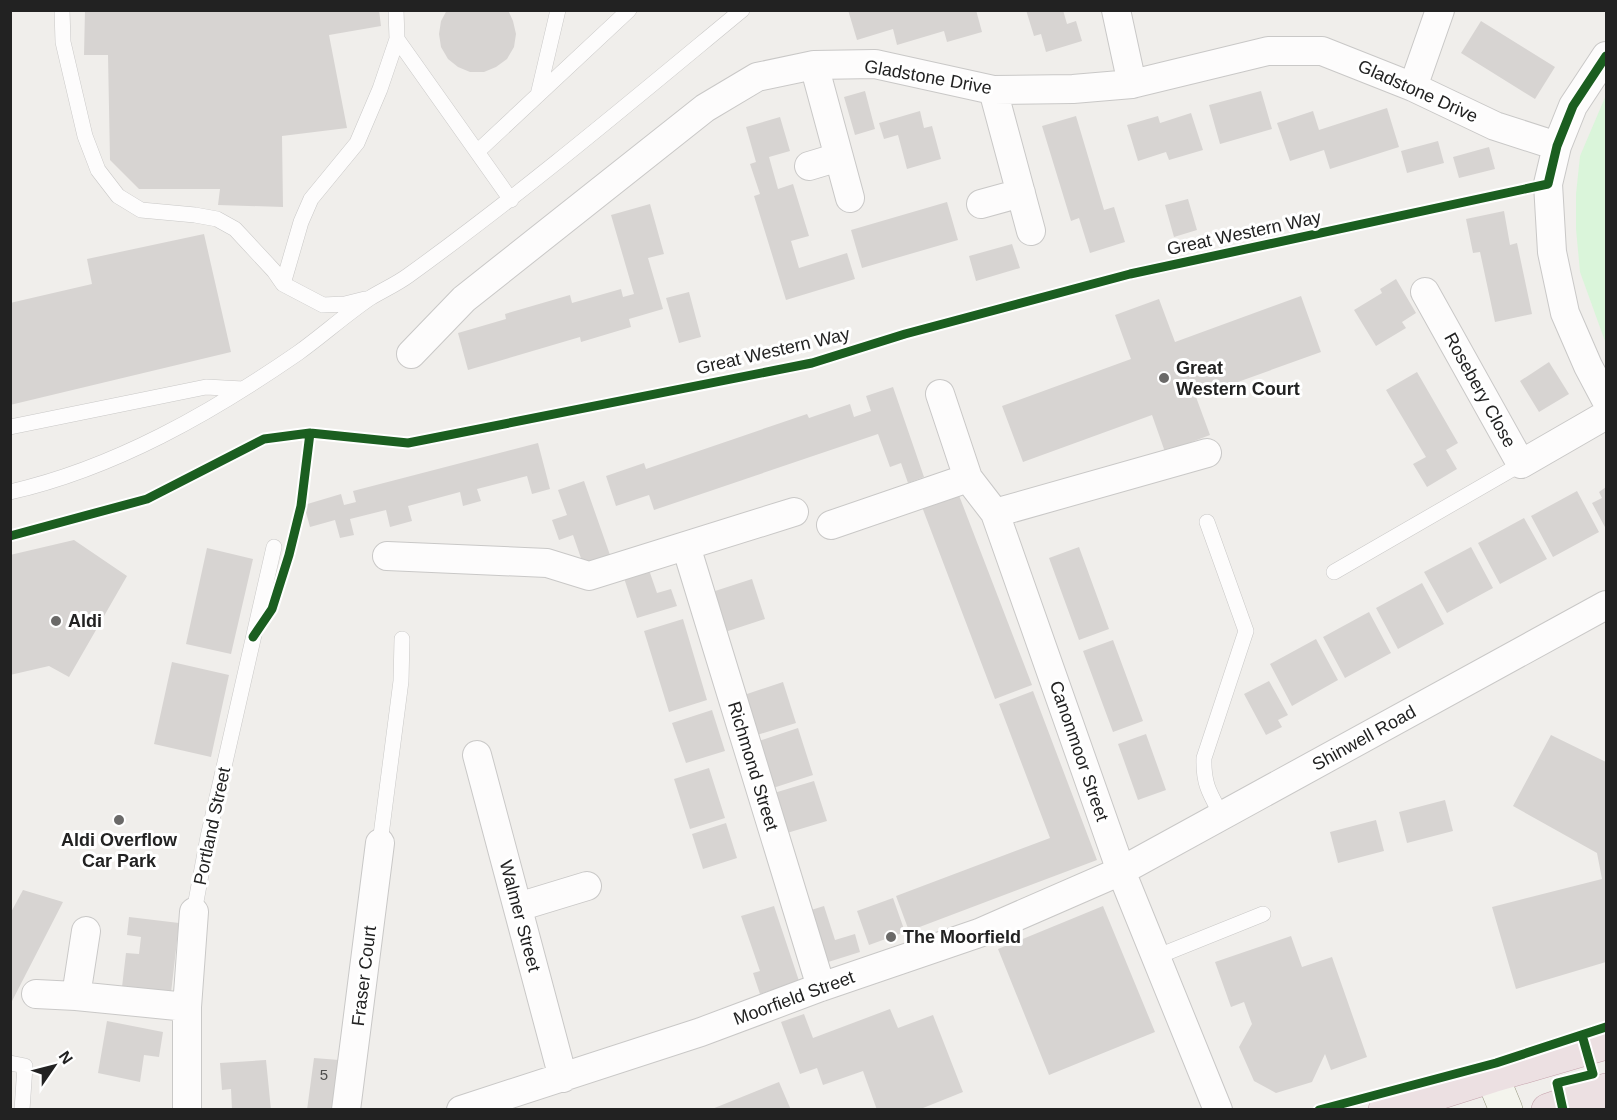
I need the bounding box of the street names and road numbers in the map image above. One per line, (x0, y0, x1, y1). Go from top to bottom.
street label: Gladstone Drive (863, 56, 993, 98)
street label: Gladstone Drive (1355, 56, 1481, 126)
street label: Great Western Way (1165, 207, 1323, 259)
street label: Great Western Way (694, 324, 852, 378)
street label: Rosebery Close (1440, 329, 1520, 451)
street label: Canonmoor Street (1046, 678, 1112, 824)
street label: Richmond Street (724, 699, 782, 833)
street label: Shinwell Road (1309, 701, 1419, 775)
street label: Portland Street (190, 765, 234, 887)
street label: Walmer Street (496, 858, 544, 974)
street label: Fraser Court (348, 925, 380, 1027)
street label: Moorfield Street (731, 967, 857, 1029)

